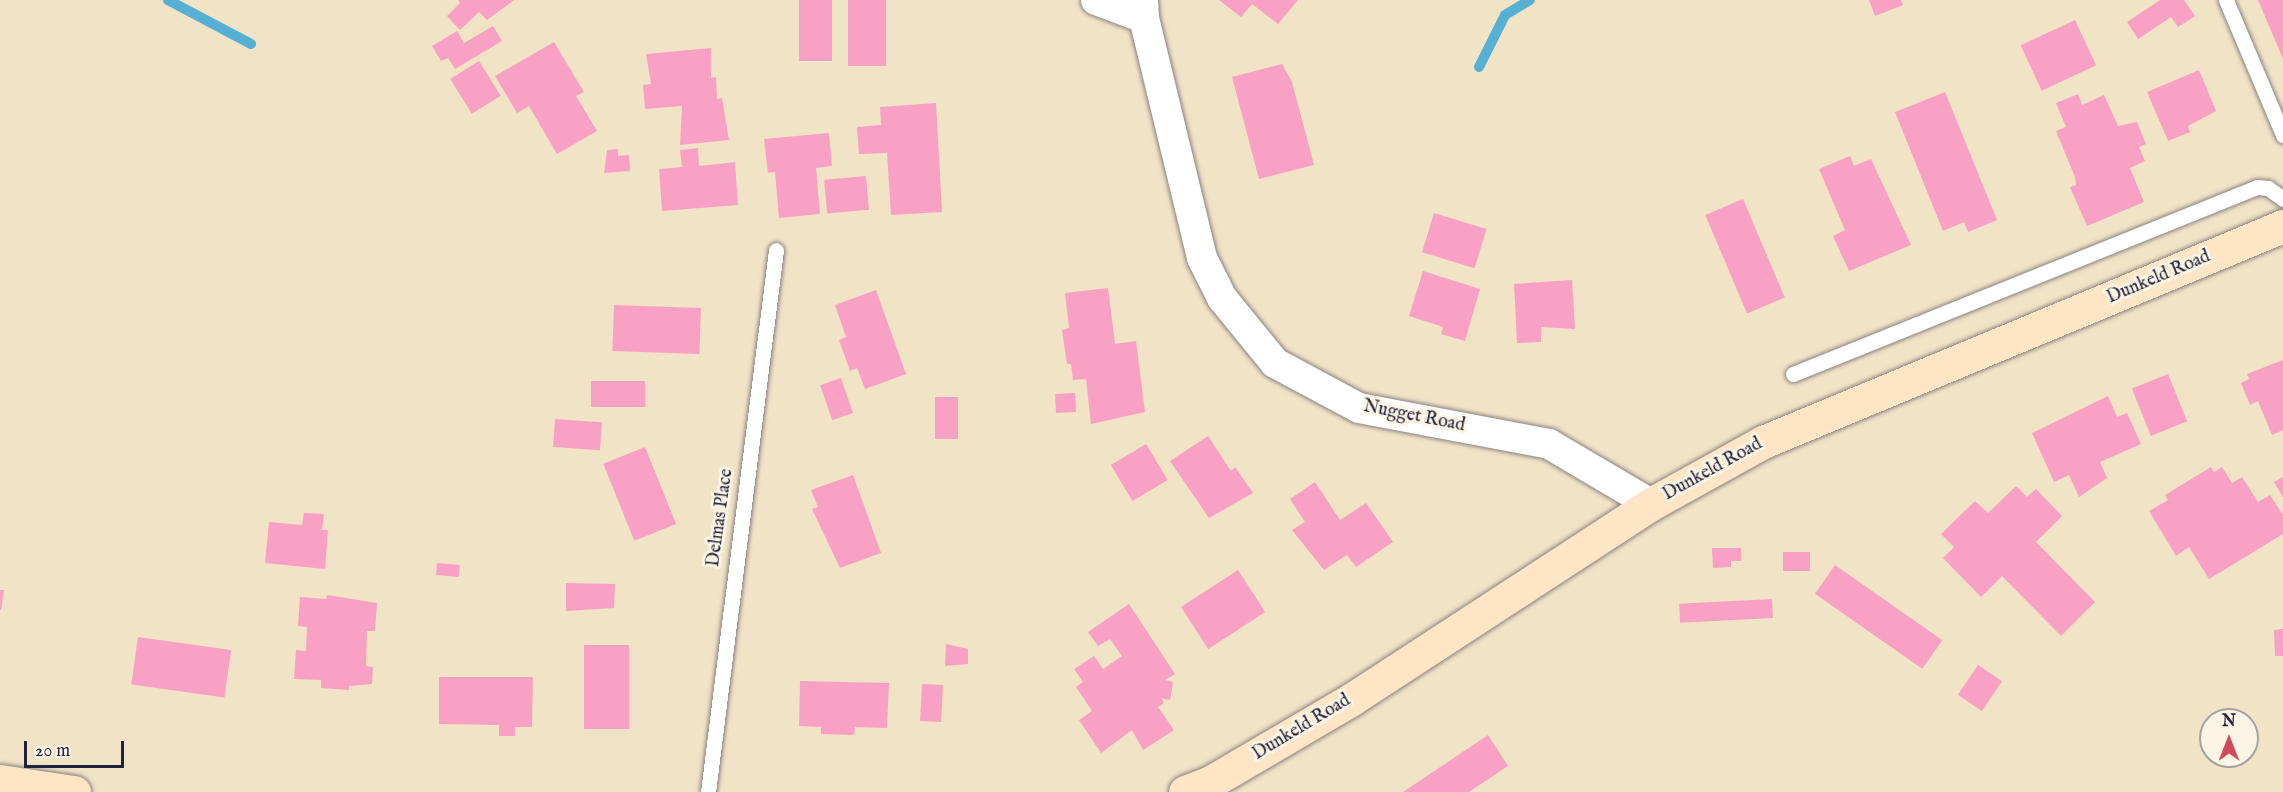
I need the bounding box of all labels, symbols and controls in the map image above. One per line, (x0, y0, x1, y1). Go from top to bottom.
street label: Dunkeld Road (2104, 247, 2214, 309)
street label: Nugget Road (1361, 397, 1467, 437)
street label: Dunkeld Road (1660, 434, 1766, 506)
street label: Delmas Place (703, 468, 739, 568)
street label: Dunkeld Road (1249, 690, 1355, 766)
north arrow (2199, 708, 2259, 768)
text: N (2222, 712, 2236, 732)
scale bar (27, 729, 128, 767)
text: 20 m (35, 740, 70, 763)

